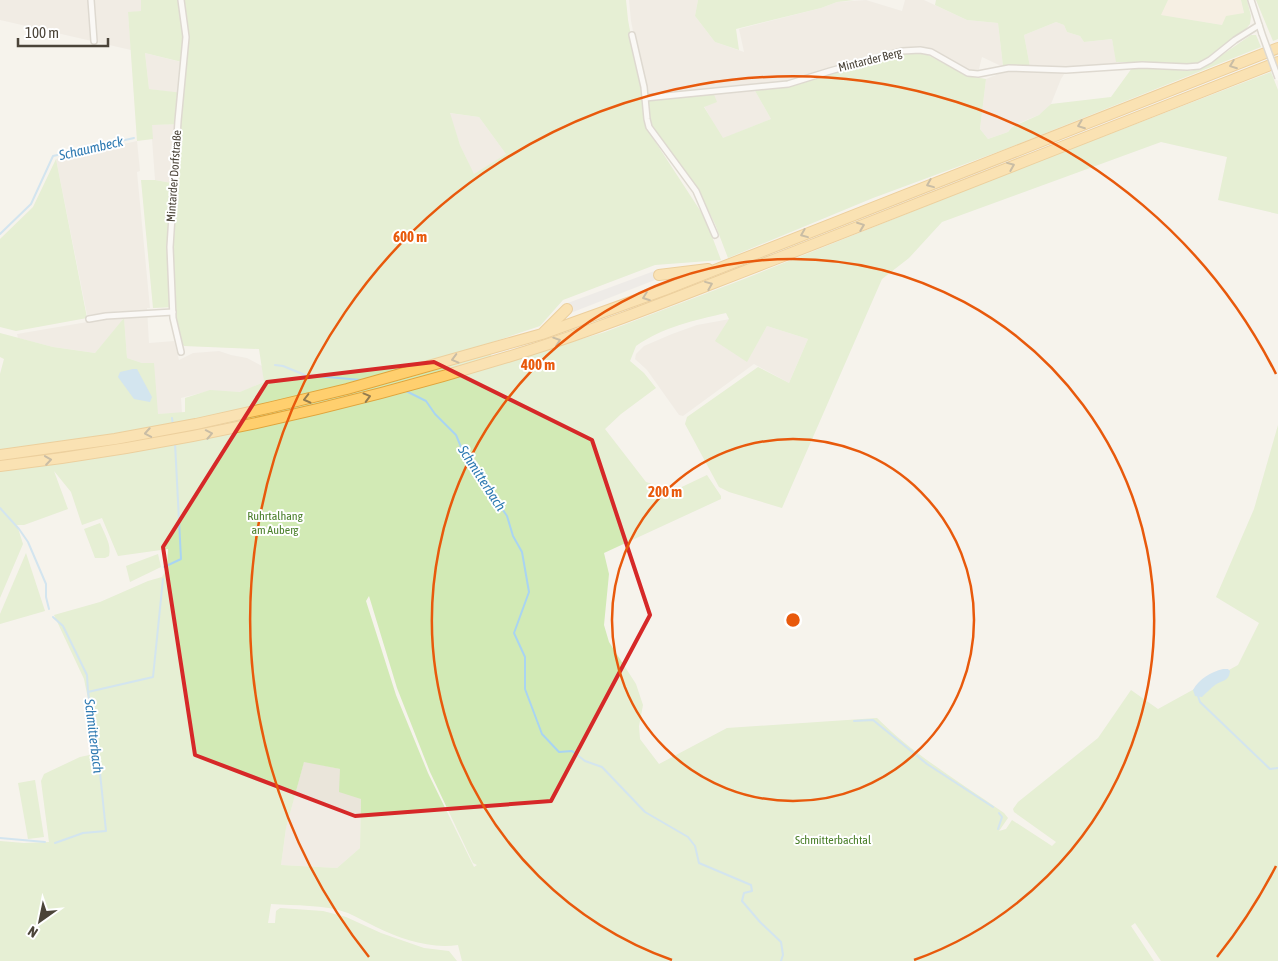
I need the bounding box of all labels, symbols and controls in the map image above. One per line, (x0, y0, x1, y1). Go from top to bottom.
scale bar (18, 15, 108, 47)
text: 100 m (25, 24, 59, 41)
street label: Mintarder Berg (837, 45, 904, 75)
one-way arrow (1229, 60, 1237, 70)
one-way arrow (1077, 118, 1086, 129)
street label: Mintarder Dorfstraße (164, 129, 184, 223)
water label: Schaumbeck (56, 133, 125, 163)
one-way arrow (1007, 161, 1015, 171)
one-way arrow (926, 178, 935, 188)
one-way arrow (856, 222, 864, 232)
text: 600 m (393, 228, 427, 245)
one-way arrow (801, 229, 809, 239)
one-way arrow (704, 281, 713, 291)
one-way arrow (642, 291, 651, 301)
one-way arrow (552, 337, 560, 347)
one-way arrow (452, 353, 460, 363)
text: 400 m (520, 356, 555, 373)
one-way arrow (363, 392, 371, 403)
one-way arrow (303, 393, 312, 404)
one-way arrow (144, 427, 153, 437)
one-way arrow (204, 429, 213, 439)
water label: Schmitterbach (454, 441, 509, 514)
one-way arrow (45, 455, 53, 466)
text: 200 m (648, 483, 682, 500)
park label: Ruhrtalhang am Auberg (247, 509, 304, 537)
centre of rings (784, 611, 802, 629)
water label: Schmitterbach (81, 697, 107, 774)
park label: Schmitterbachtal (795, 833, 872, 847)
north arrow (15, 896, 65, 946)
text: N (25, 923, 41, 941)

